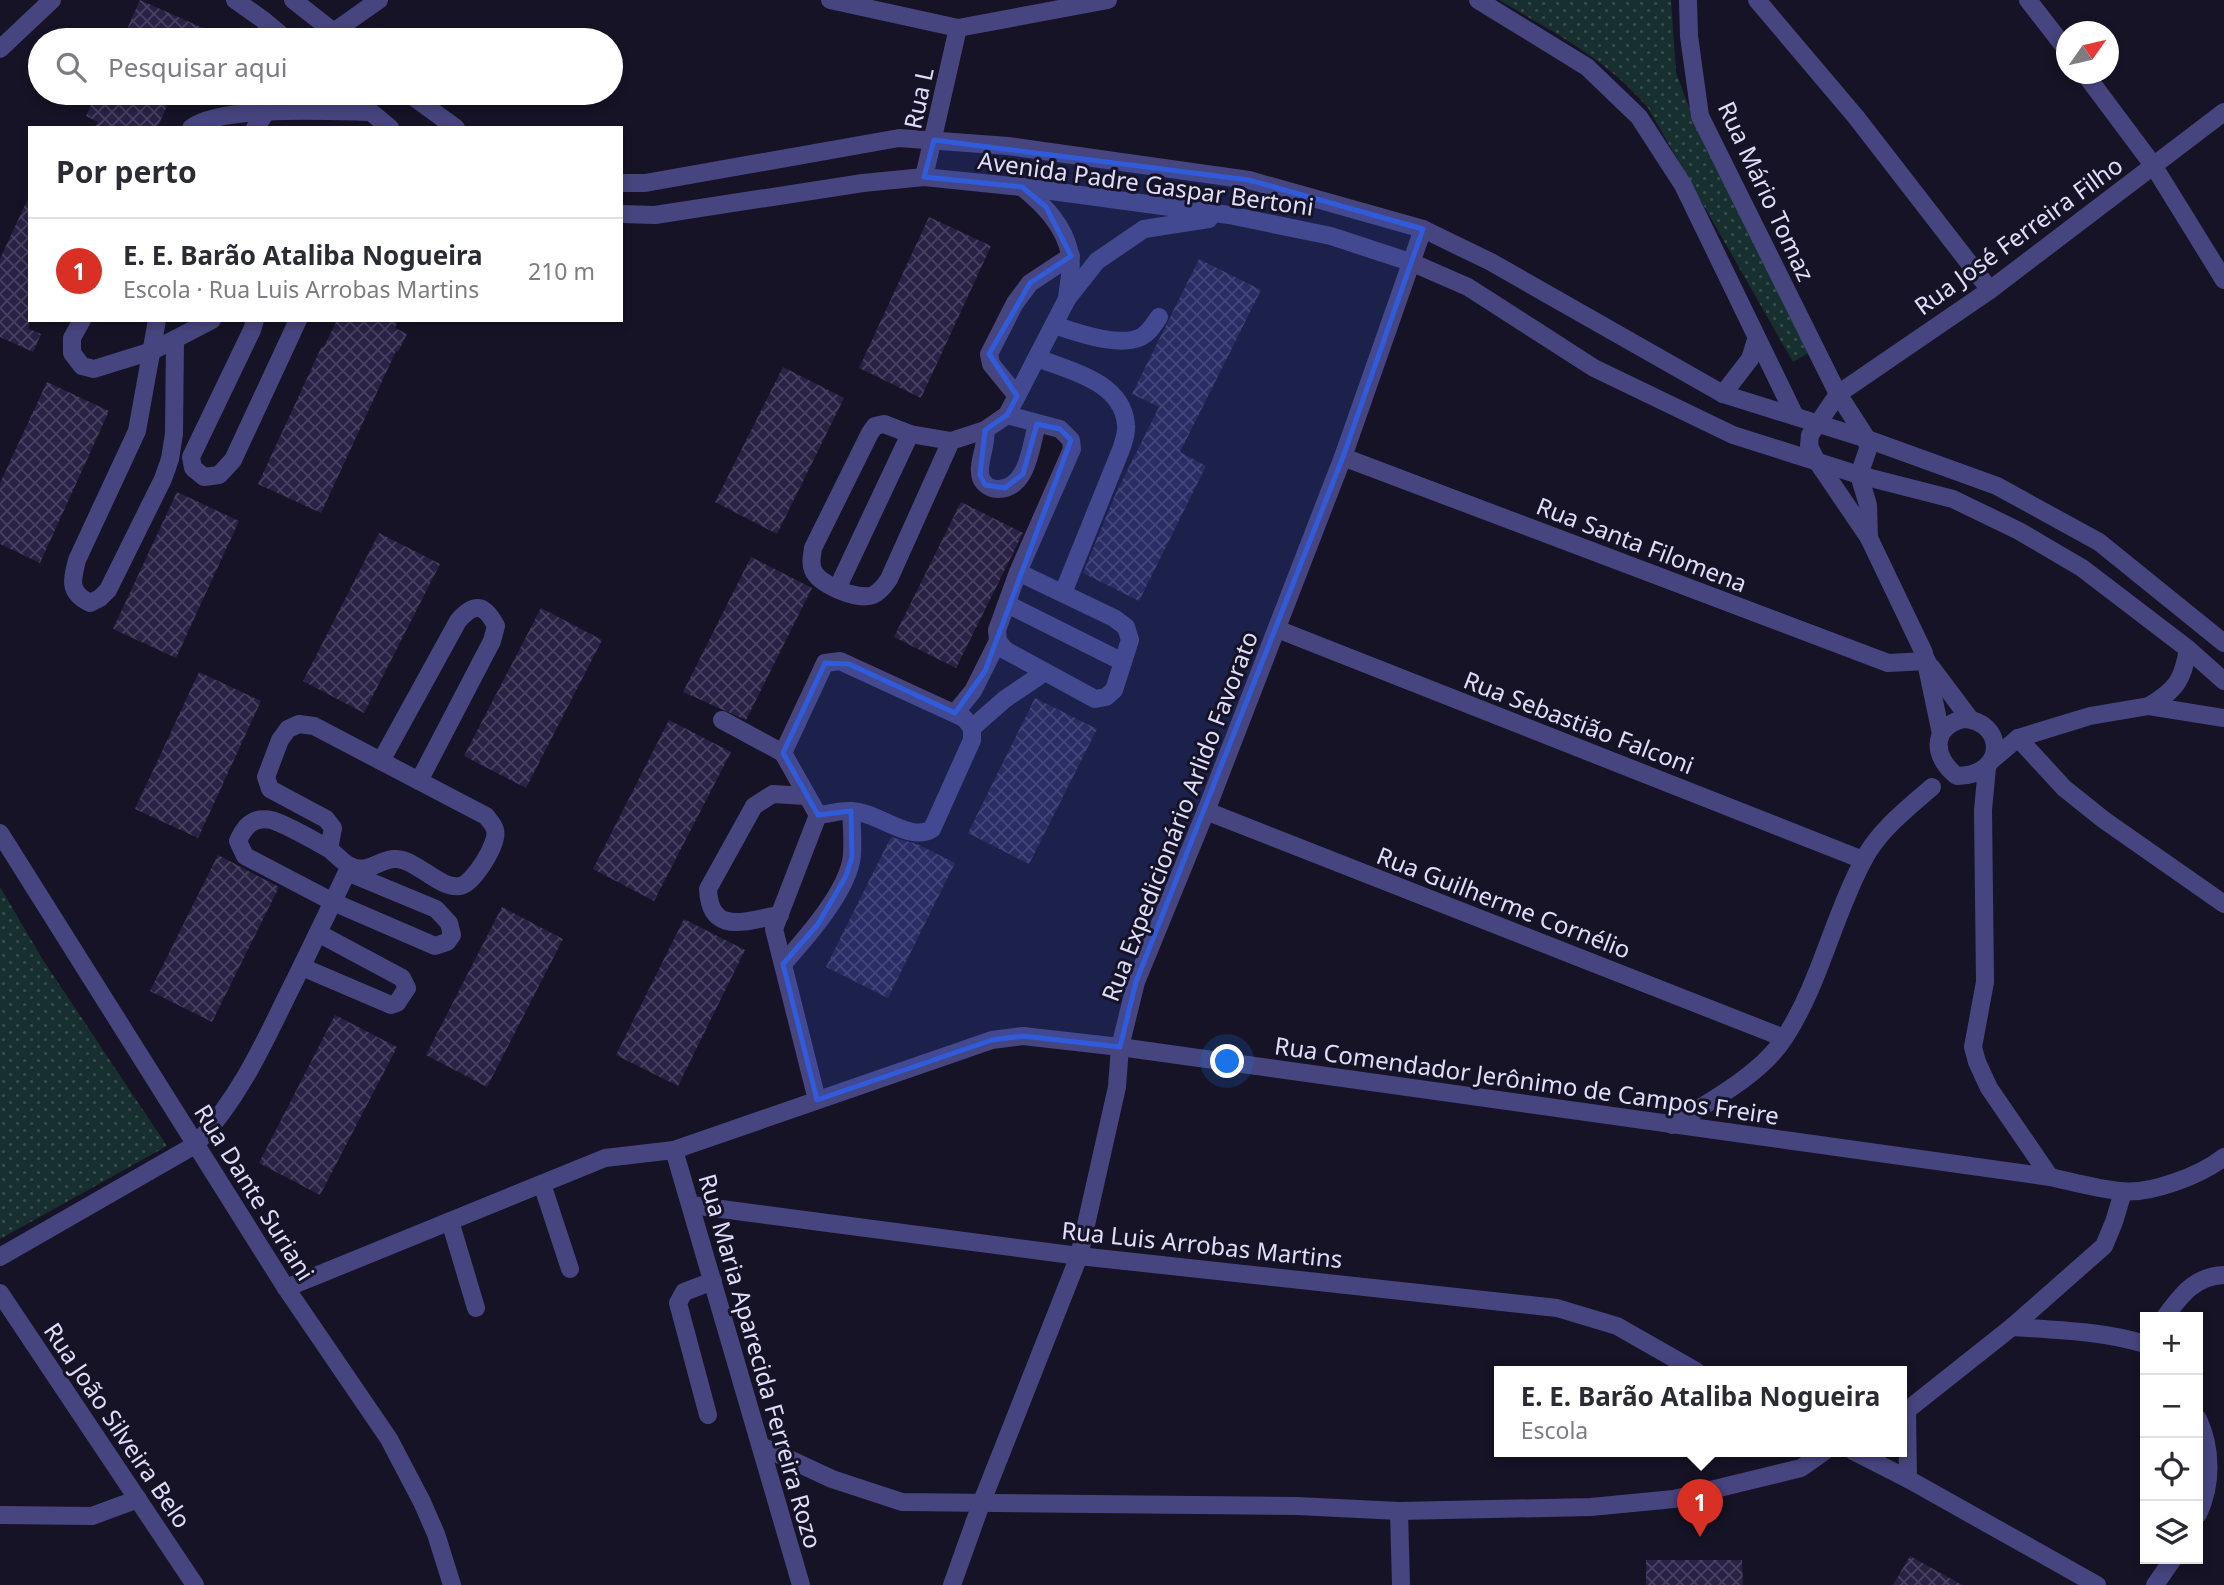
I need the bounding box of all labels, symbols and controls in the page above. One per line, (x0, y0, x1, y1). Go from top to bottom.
north arrow (2056, 21, 2119, 84)
search box (28, 28, 623, 105)
icon: search (52, 48, 90, 86)
text: Pesquisar aqui (108, 49, 288, 85)
street label: Rua L (895, 64, 941, 132)
street label: Rua Mário Tomaz (1711, 96, 1823, 286)
street label: Avenida Padre Gaspar Bertoni (976, 143, 1316, 223)
street label: Rua José Ferreira Filho (1907, 148, 2129, 322)
text: Por perto (56, 151, 197, 192)
text: E. E. Barão Ataliba Nogueira (123, 237, 483, 273)
text: 1 (72, 255, 86, 287)
text: 210 m (528, 255, 595, 287)
text: Escola · Rua Luis Arrobas Martins (123, 273, 479, 305)
street label: Rua Santa Filomena (1532, 489, 1752, 599)
street label: Rua Expedicionário Arlido Favorato (1093, 626, 1265, 1006)
street label: Rua Sebastião Falconi (1459, 663, 1699, 781)
street label: Rua Guilherme Cornélio (1372, 838, 1636, 966)
street label: Rua Comendador Jerônimo de Campos Freire (1273, 1028, 1781, 1132)
your location (1210, 1044, 1244, 1078)
street label: Rua Dante Suriani (187, 1097, 323, 1287)
street label: Rua Maria Aparecida Ferreira Rozo (692, 1170, 830, 1552)
street label: Rua Luis Arrobas Martins (1060, 1213, 1344, 1275)
map controls (2140, 1312, 2203, 1564)
button: + (2140, 1312, 2203, 1375)
street label: Rua João Silveira Belo (37, 1316, 199, 1534)
popup (1494, 1366, 1907, 1457)
button: − (2140, 1375, 2203, 1438)
text: E. E. Barão Ataliba Nogueira (1521, 1378, 1880, 1414)
text: Escola (1521, 1414, 1588, 1446)
button: locate (2140, 1438, 2203, 1501)
pin: 1 (1677, 1479, 1723, 1537)
button: layers (2140, 1501, 2203, 1564)

